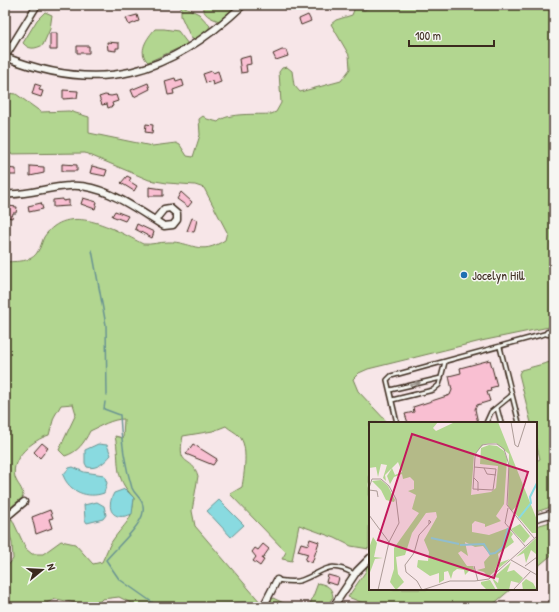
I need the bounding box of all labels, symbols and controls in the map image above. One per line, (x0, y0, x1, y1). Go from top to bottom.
scale bar (409, 22, 494, 48)
text: 100 m (415, 27, 441, 44)
place label: Jocelyn Hill (472, 266, 525, 284)
marker: Jocelyn Hill (459, 270, 469, 280)
one-way arrow (410, 381, 422, 387)
inset map (369, 422, 537, 590)
north arrow (22, 550, 62, 590)
text: N (44, 562, 59, 572)

